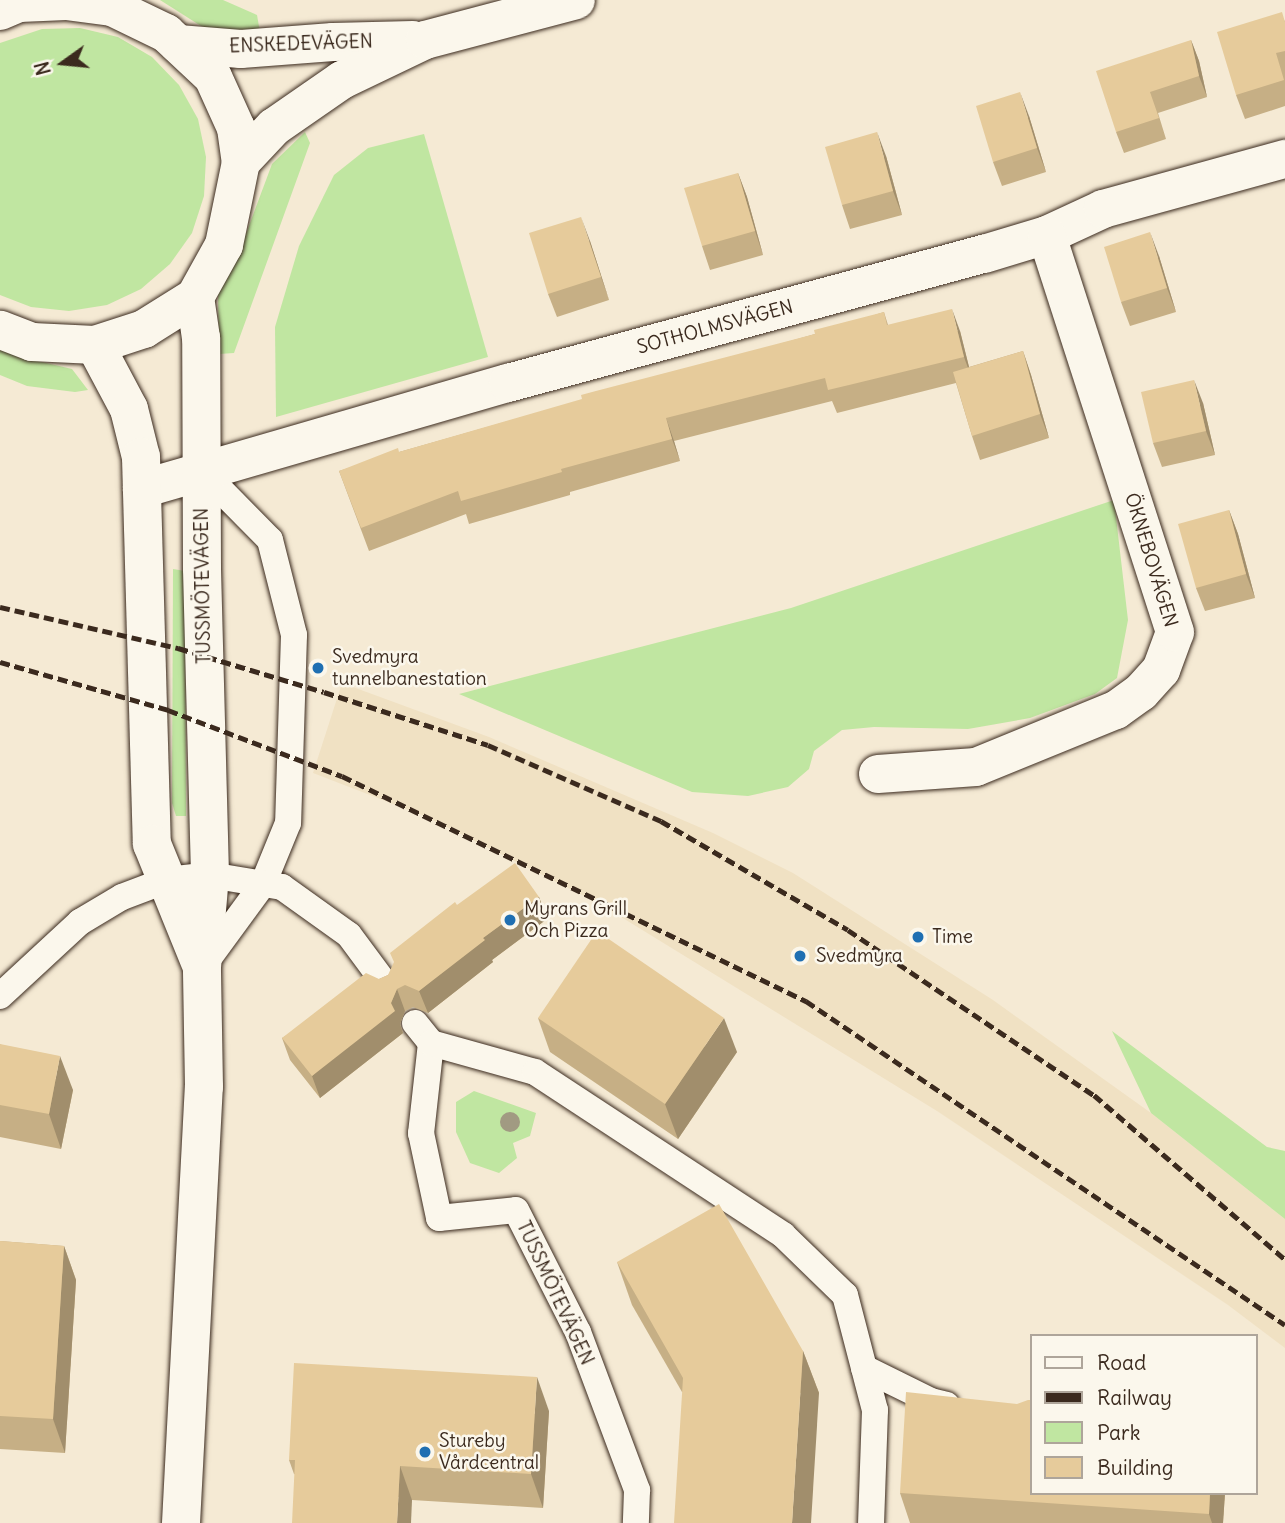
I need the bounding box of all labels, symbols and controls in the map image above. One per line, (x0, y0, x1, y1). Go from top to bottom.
north arrow (28, 28, 98, 98)
street label: ENSKEDEVÄGEN (229, 30, 373, 58)
text: N (29, 59, 56, 78)
street label: SOTHOLMSVÄGEN (634, 295, 796, 359)
street label: ÖKNEBOVÄGEN (1120, 490, 1182, 630)
street label: TUSSMÖTEVÄGEN (190, 508, 216, 664)
place label: Svedmyra tunnelbanestation (332, 646, 487, 690)
marker: Svedmyra tunnelbanestation (310, 660, 326, 676)
place label: Myrans Grill Och Pizza (524, 898, 627, 942)
marker: Myrans Grill Och Pizza (502, 912, 518, 928)
place label: Time (932, 926, 973, 948)
marker: Time (910, 929, 926, 945)
place label: Svedmyra (816, 945, 903, 967)
marker: Svedmyra (790, 946, 810, 966)
street label: TUSSMÖTEVÄGEN (512, 1217, 598, 1369)
legend (1030, 1334, 1257, 1495)
text: Road (1097, 1349, 1146, 1376)
text: Railway (1097, 1384, 1172, 1411)
text: Park (1097, 1419, 1140, 1446)
place label: Stureby Vårdcentral (439, 1430, 539, 1474)
marker: Stureby Vårdcentral (417, 1444, 433, 1460)
text: Building (1097, 1454, 1173, 1481)

